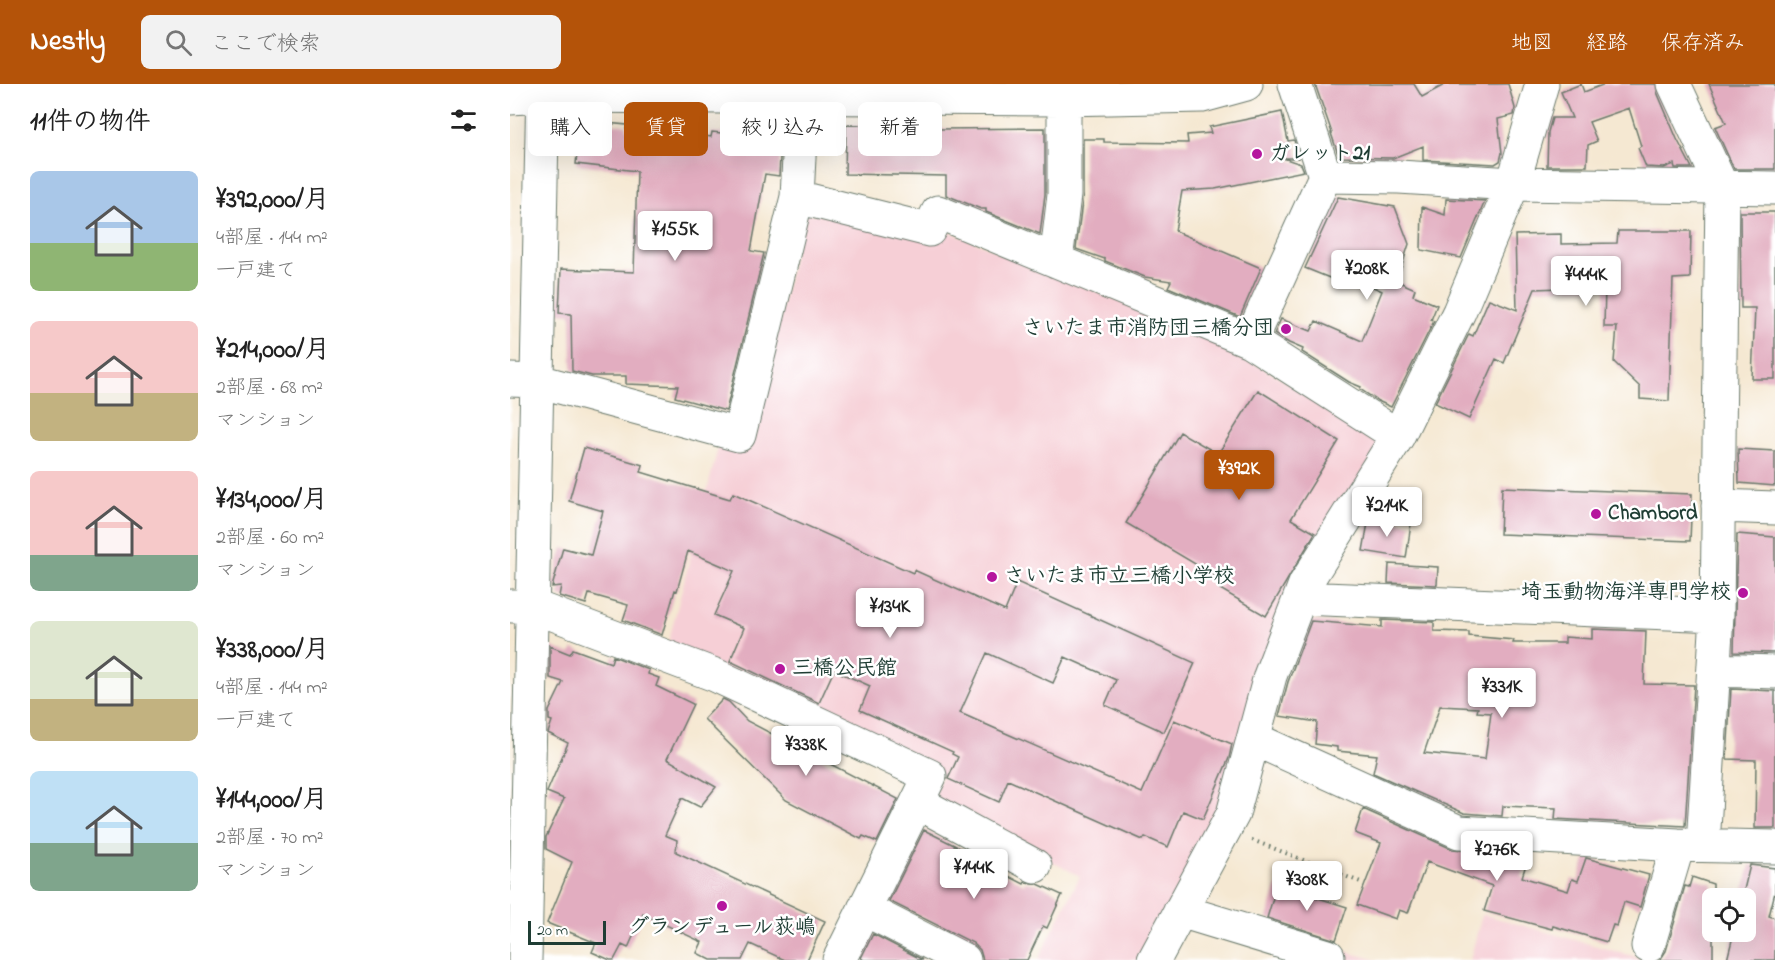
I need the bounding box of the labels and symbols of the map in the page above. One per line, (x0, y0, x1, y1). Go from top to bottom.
place label: ガレット21 (1269, 139, 1370, 169)
marker: ガレット21 (1250, 147, 1264, 161)
pin: ¥155K (633, 211, 717, 262)
pin: ¥208K (1325, 250, 1409, 301)
pin: ¥444K (1544, 256, 1628, 307)
place label: さいたま市消防団三橋分団 (1022, 314, 1274, 344)
marker: さいたま市消防団三橋分団 (1279, 322, 1293, 336)
pin: ¥392K (1197, 450, 1281, 501)
pin: ¥214K (1345, 487, 1429, 538)
place label: Chambord (1608, 499, 1698, 529)
marker: Chambord (1589, 507, 1603, 521)
place label: さいたま市立三橋小学校 (1004, 562, 1235, 592)
marker: さいたま市立三橋小学校 (985, 570, 999, 584)
place label: 埼玉動物海洋専門学校 (1521, 578, 1731, 608)
marker: 埼玉動物海洋専門学校 (1736, 586, 1750, 600)
pin: ¥134K (848, 588, 932, 639)
place label: 三橋公民館 (792, 654, 897, 684)
marker: 三橋公民館 (773, 662, 787, 676)
pin: ¥331K (1460, 668, 1544, 719)
pin: ¥338K (764, 726, 848, 777)
pin: ¥276K (1455, 831, 1539, 882)
pin: ¥144K (932, 849, 1016, 900)
pin: ¥308K (1265, 861, 1349, 912)
marker: グランデュール荻嶋 (715, 899, 729, 913)
place label: グランデュール荻嶋 (628, 913, 816, 943)
scale bar (528, 918, 606, 946)

